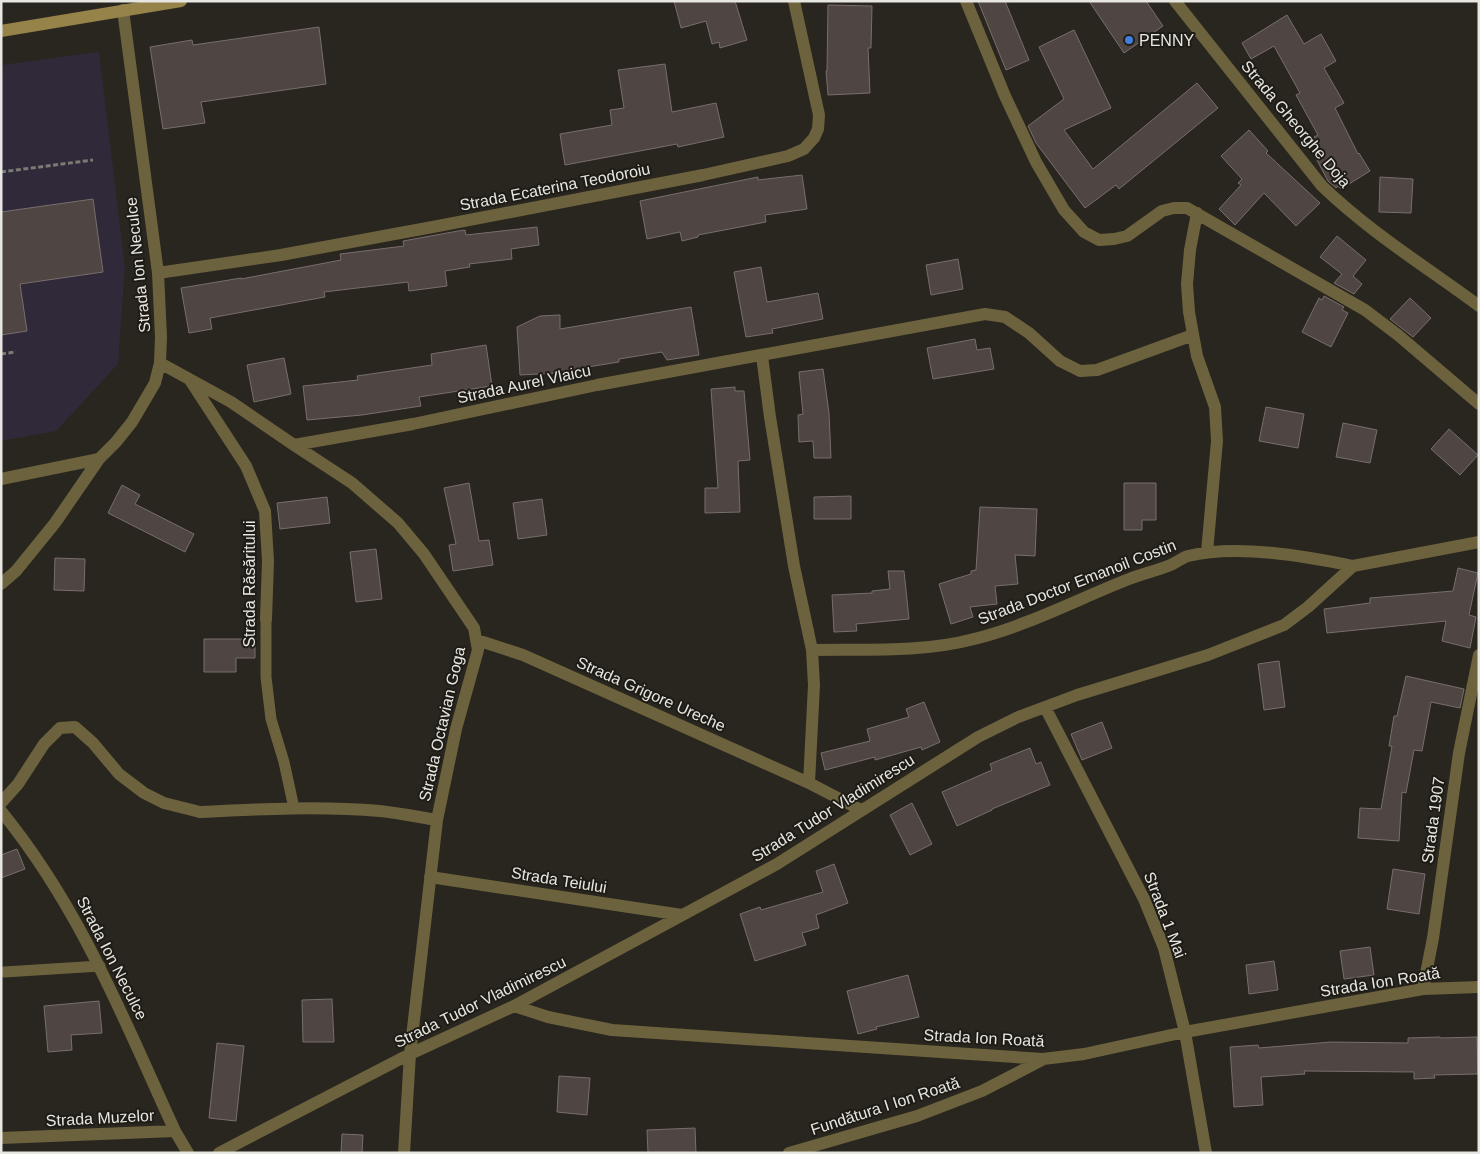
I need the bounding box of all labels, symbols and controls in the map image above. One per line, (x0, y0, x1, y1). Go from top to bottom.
place label: PENNY (1139, 32, 1194, 49)
marker: PENNY (1123, 34, 1135, 46)
street label: Strada Gheorghe Doja (1238, 57, 1354, 191)
street label: Strada Ecaterina Teodoroiu (458, 160, 652, 214)
street label: Strada Ion Neculce (122, 196, 154, 334)
street label: Strada Aurel Vlaicu (456, 362, 592, 406)
street label: Strada Răsăritului (241, 520, 258, 648)
street label: Strada Doctor Emanoil Costin (976, 536, 1178, 628)
street label: Strada Octavian Goga (416, 645, 468, 803)
street label: Strada Grigore Ureche (574, 653, 728, 735)
street label: Strada Tudor Vladimirescu (749, 751, 917, 865)
street label: Strada 1907 (1419, 776, 1447, 864)
street label: Strada Teiului (510, 864, 608, 896)
street label: Strada 1 Mai (1141, 870, 1189, 960)
street label: Strada Ion Neculce (74, 894, 151, 1023)
street label: Strada Tudor Vladimirescu (392, 953, 568, 1051)
street label: Strada Ion Roată (1319, 964, 1441, 1000)
street label: Strada Ion Roată (923, 1026, 1045, 1050)
street label: Fundătura I Ion Roată (808, 1074, 962, 1138)
street label: Strada Muzelor (45, 1107, 155, 1129)

